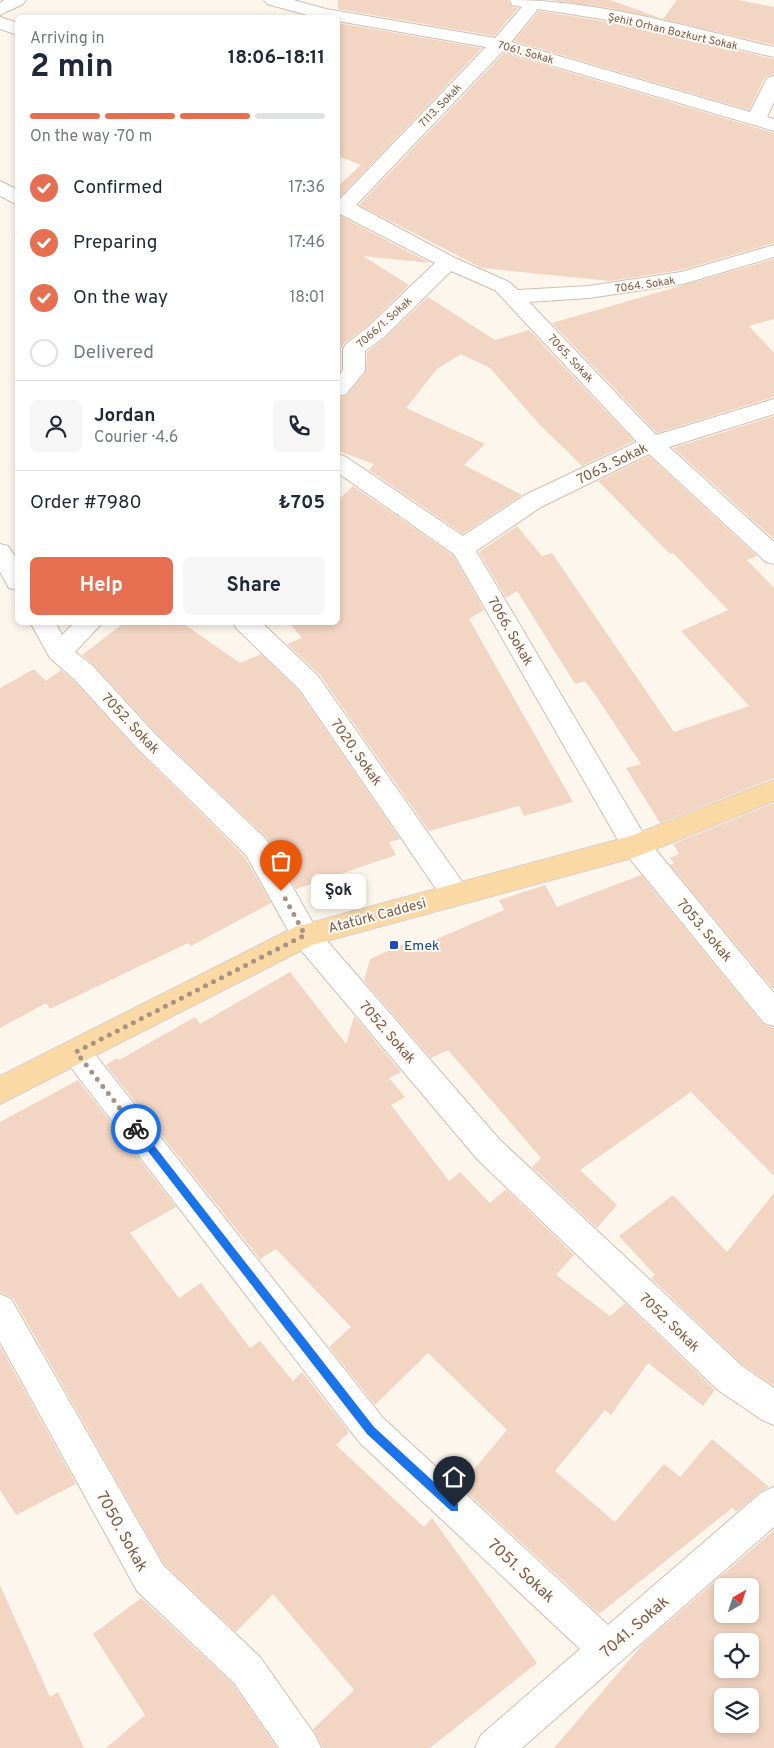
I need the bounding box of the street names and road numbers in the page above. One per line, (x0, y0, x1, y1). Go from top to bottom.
street label: Şehit Orhan Bozkurt Sokak (606, 10, 739, 54)
street label: 7061. Sokak (496, 38, 556, 68)
street label: 7113. Sokak (416, 81, 465, 131)
street label: 7064. Sokak (614, 274, 676, 296)
street label: 7066/1. Sokak (354, 294, 415, 351)
street label: 7065. Sokak (544, 332, 596, 386)
street label: 7063. Sokak (574, 440, 651, 489)
street label: 7066. Sokak (483, 594, 536, 669)
street label: 7052. Sokak (97, 690, 162, 758)
street label: 7020. Sokak (327, 716, 385, 790)
street label: Atatürk Caddesi (327, 895, 428, 938)
street label: 7053. Sokak (673, 896, 735, 966)
street label: 7052. Sokak (355, 998, 419, 1068)
street label: 7052. Sokak (635, 1290, 703, 1356)
street label: 7050. Sokak (91, 1488, 152, 1576)
street label: 7051. Sokak (483, 1535, 558, 1608)
street label: 7041. Sokak (597, 1592, 674, 1663)

